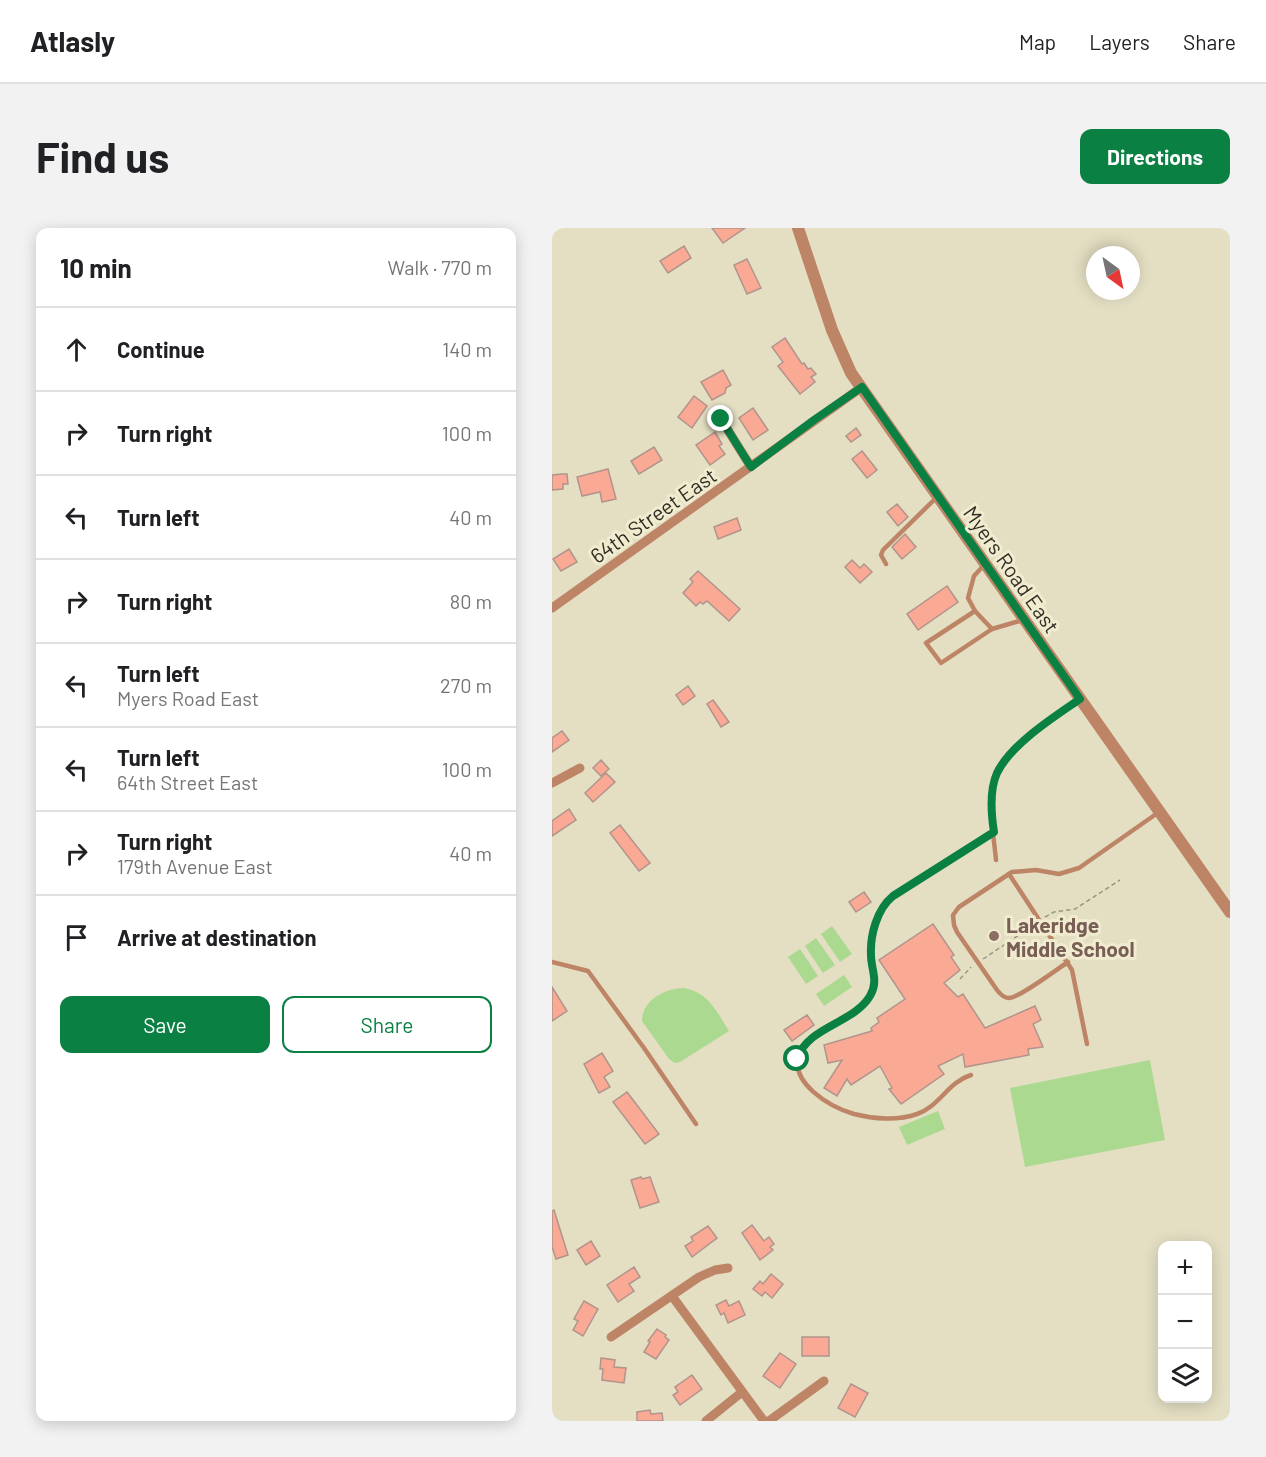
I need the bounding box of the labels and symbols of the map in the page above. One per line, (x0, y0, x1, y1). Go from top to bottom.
north arrow (1086, 246, 1140, 300)
route end (707, 405, 733, 431)
street label: 64th Street East (585, 462, 721, 568)
street label: Myers Road East (959, 501, 1065, 637)
place label: Lakeridge Middle School (1006, 912, 1135, 961)
marker: Lakeridge Middle School (987, 929, 1001, 943)
route start (783, 1045, 809, 1071)

